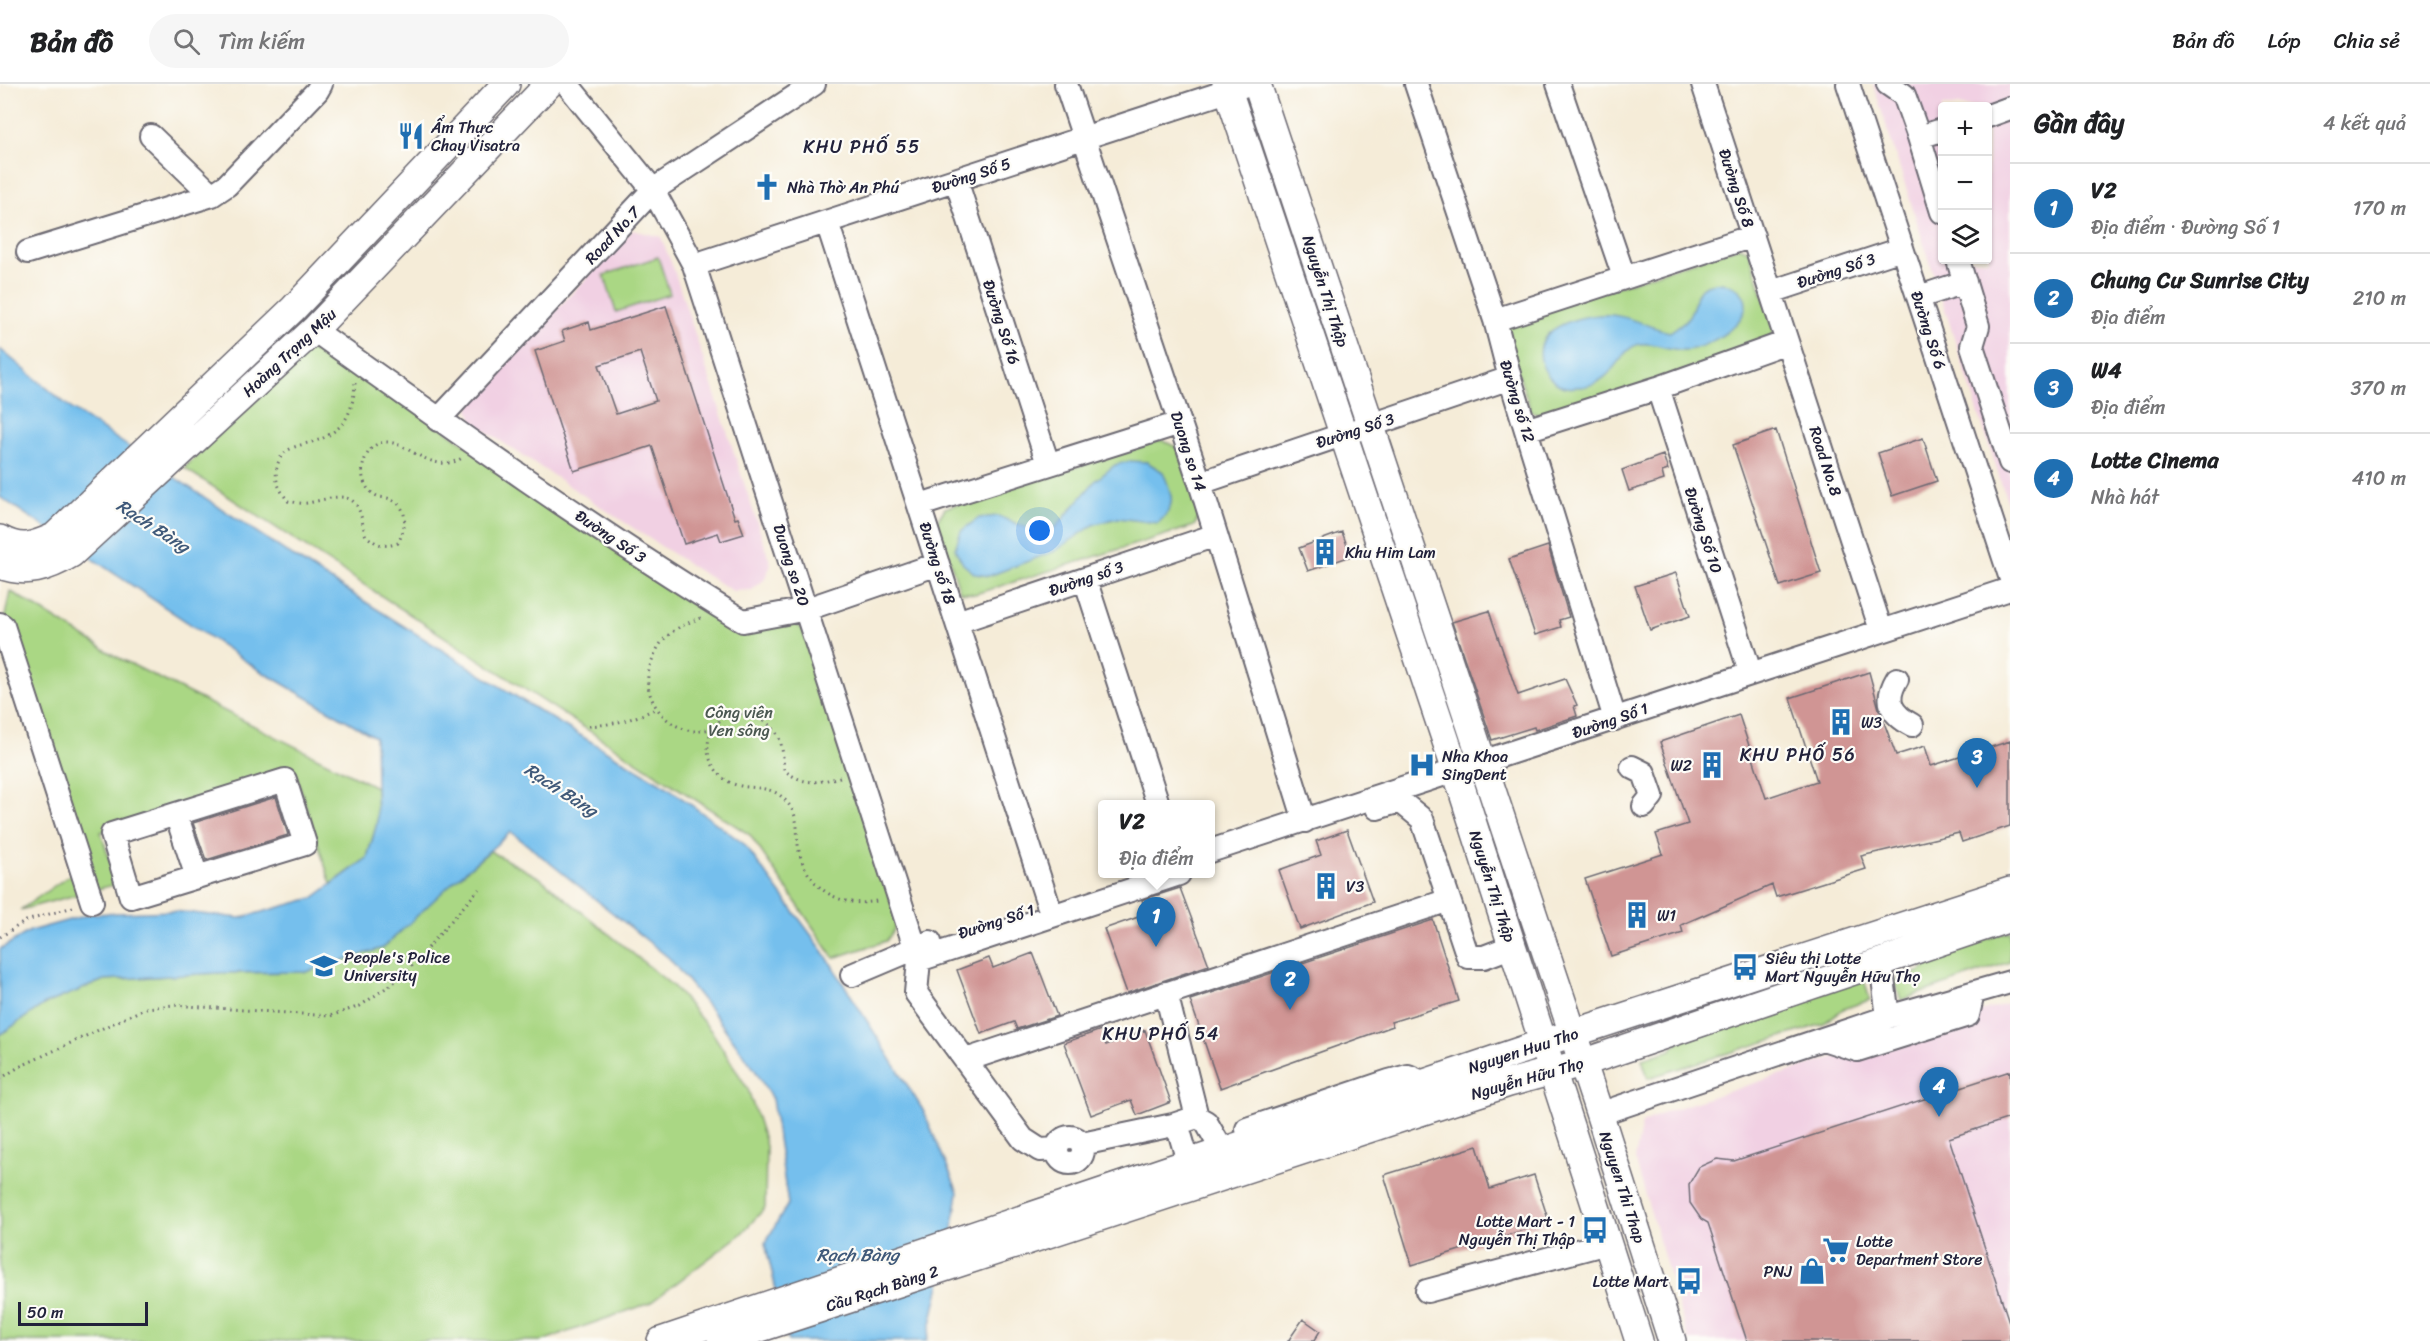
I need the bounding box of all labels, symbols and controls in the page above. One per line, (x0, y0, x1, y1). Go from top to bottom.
search box (149, 14, 569, 68)
text: Bản đồ (30, 17, 113, 66)
text: Tìm kiếm (218, 22, 305, 61)
text: Bản đồ (2172, 22, 2234, 60)
text: Lớp (2267, 22, 2301, 60)
text: Chia sẻ (2334, 22, 2400, 60)
icon: search (170, 25, 203, 58)
text: Gần đây (2034, 100, 2124, 146)
map controls (1938, 102, 1992, 264)
button: + (1938, 102, 1992, 156)
text: 4 kết quả (2323, 106, 2406, 141)
place label: Ẩm Thực Chay Visatra (430, 113, 520, 160)
restaurant icon: Ẩm Thực Chay Visatra (396, 121, 426, 151)
district label: KHU PHỐ 55 (803, 131, 921, 163)
street label: Đường Số 8 (1710, 145, 1763, 232)
street label: Đường Số 5 (928, 149, 1015, 202)
button: − (1938, 156, 1992, 210)
text: V2 (2091, 171, 2117, 210)
church icon: Nhà Thờ An Phú (752, 172, 782, 202)
place label: Nhà Thờ An Phú (787, 173, 899, 202)
text: 1 (2049, 191, 2058, 226)
text: 170 m (2353, 191, 2406, 226)
street label: Road No.7 (577, 199, 648, 271)
button: layers (1938, 210, 1992, 264)
text: Địa điểm · Đường Số 1 (2091, 210, 2280, 245)
street label: Nguyễn Thị Thập (1294, 231, 1357, 351)
street label: Đường Số 3 (1793, 244, 1879, 297)
text: Chung Cư Sunrise City (2091, 261, 2309, 300)
street label: Đường Số 16 (974, 276, 1029, 369)
text: 2 (2048, 281, 2059, 316)
text: 210 m (2353, 281, 2406, 316)
street label: Đường Số 6 (1902, 287, 1955, 373)
street label: Hoàng Trọng Mậu (235, 300, 344, 404)
text: Địa điểm (2091, 300, 2165, 335)
text: W4 (2091, 351, 2122, 390)
street label: Đường số 12 (1491, 356, 1544, 446)
text: 3 (2048, 371, 2059, 406)
text: 370 m (2350, 371, 2406, 406)
text: Địa điểm (2091, 390, 2165, 425)
street label: Đường Số 3 (1312, 404, 1398, 457)
street label: Duong so 14 (1162, 407, 1215, 495)
street label: Road No.8 (1801, 422, 1851, 500)
text: Lotte Cinema (2091, 441, 2218, 480)
text: 4 (2047, 461, 2060, 496)
text: 410 m (2352, 461, 2406, 496)
text: Nhà hát (2091, 480, 2159, 515)
street label: Đường Số 10 (1676, 483, 1731, 577)
water label: Rạch Bàng (110, 490, 198, 563)
street label: Đường Số 3 (569, 502, 653, 571)
your location (1025, 516, 1054, 545)
street label: Đường số 18 (911, 518, 965, 608)
street label: Duong so 20 (765, 520, 818, 610)
building icon: Khu Him Lam (1310, 537, 1340, 567)
place label: Khu Him Lam (1345, 538, 1436, 567)
street label: Đường số 3 (1045, 552, 1128, 605)
street label: Đường Số 1 (1568, 694, 1652, 747)
park label: Công viên Ven sông (705, 698, 773, 745)
building icon: W3 (1826, 707, 1856, 737)
place label: W3 (1861, 708, 1882, 737)
pin: 3 (1958, 738, 1996, 788)
district label: KHU PHỐ 56 (1740, 739, 1856, 771)
place label: Nha Khoa SingDent (1442, 742, 1508, 789)
hospital icon: Nha Khoa SingDent (1407, 750, 1437, 780)
building icon: W2 (1697, 750, 1727, 780)
place label: W2 (1670, 751, 1692, 780)
water label: Rạch Bàng (518, 754, 606, 827)
popup (1098, 800, 1215, 878)
text: V2 (1119, 802, 1145, 841)
street label: Nguyễn Thị Thập (1461, 826, 1524, 946)
text: Địa điểm (1119, 841, 1194, 876)
building icon: V3 (1311, 871, 1341, 901)
place label: V3 (1346, 872, 1365, 901)
street label: Đường Số 1 (954, 895, 1038, 947)
pin: 1 (1136, 898, 1176, 947)
building icon: W1 (1622, 900, 1652, 930)
place label: W1 (1657, 901, 1676, 930)
place label: People's Police University (344, 943, 450, 990)
place label: Siêu thị Lotte Mart Nguyễn Hữu Thọ (1765, 944, 1920, 991)
school or university icon: People's Police University (309, 951, 339, 981)
bus stop icon: Siêu thị Lotte Mart Nguyễn Hữu Thọ (1730, 952, 1760, 982)
pin: 2 (1270, 960, 1310, 1010)
district label: KHU PHỐ 54 (1102, 1018, 1220, 1050)
street label: Nguyen Huu Tho (1464, 1019, 1582, 1082)
street label: Nguyễn Hữu Thọ (1467, 1048, 1587, 1108)
pin: 4 (1920, 1068, 1958, 1117)
street label: Nguyen Thi Thap (1591, 1127, 1654, 1247)
place label: Lotte Mart - 1 Nguyễn Thị Thập (1459, 1207, 1576, 1254)
bus stop icon: Lotte Mart - 1 Nguyễn Thị Thập (1580, 1215, 1610, 1245)
place label: Lotte Department Store (1856, 1227, 1982, 1274)
supermarket icon: Lotte Department Store (1821, 1235, 1851, 1265)
water label: Rạch Bàng (817, 1239, 901, 1271)
shop icon: PNJ (1797, 1256, 1827, 1286)
street label: Cầu Rạch Bàng 2 (822, 1257, 942, 1320)
place label: PNJ (1764, 1257, 1792, 1286)
bus stop icon: Lotte Mart (1674, 1266, 1704, 1296)
place label: Lotte Mart (1593, 1267, 1669, 1296)
text: 50 m (27, 1298, 63, 1327)
scale bar (18, 1299, 148, 1326)

